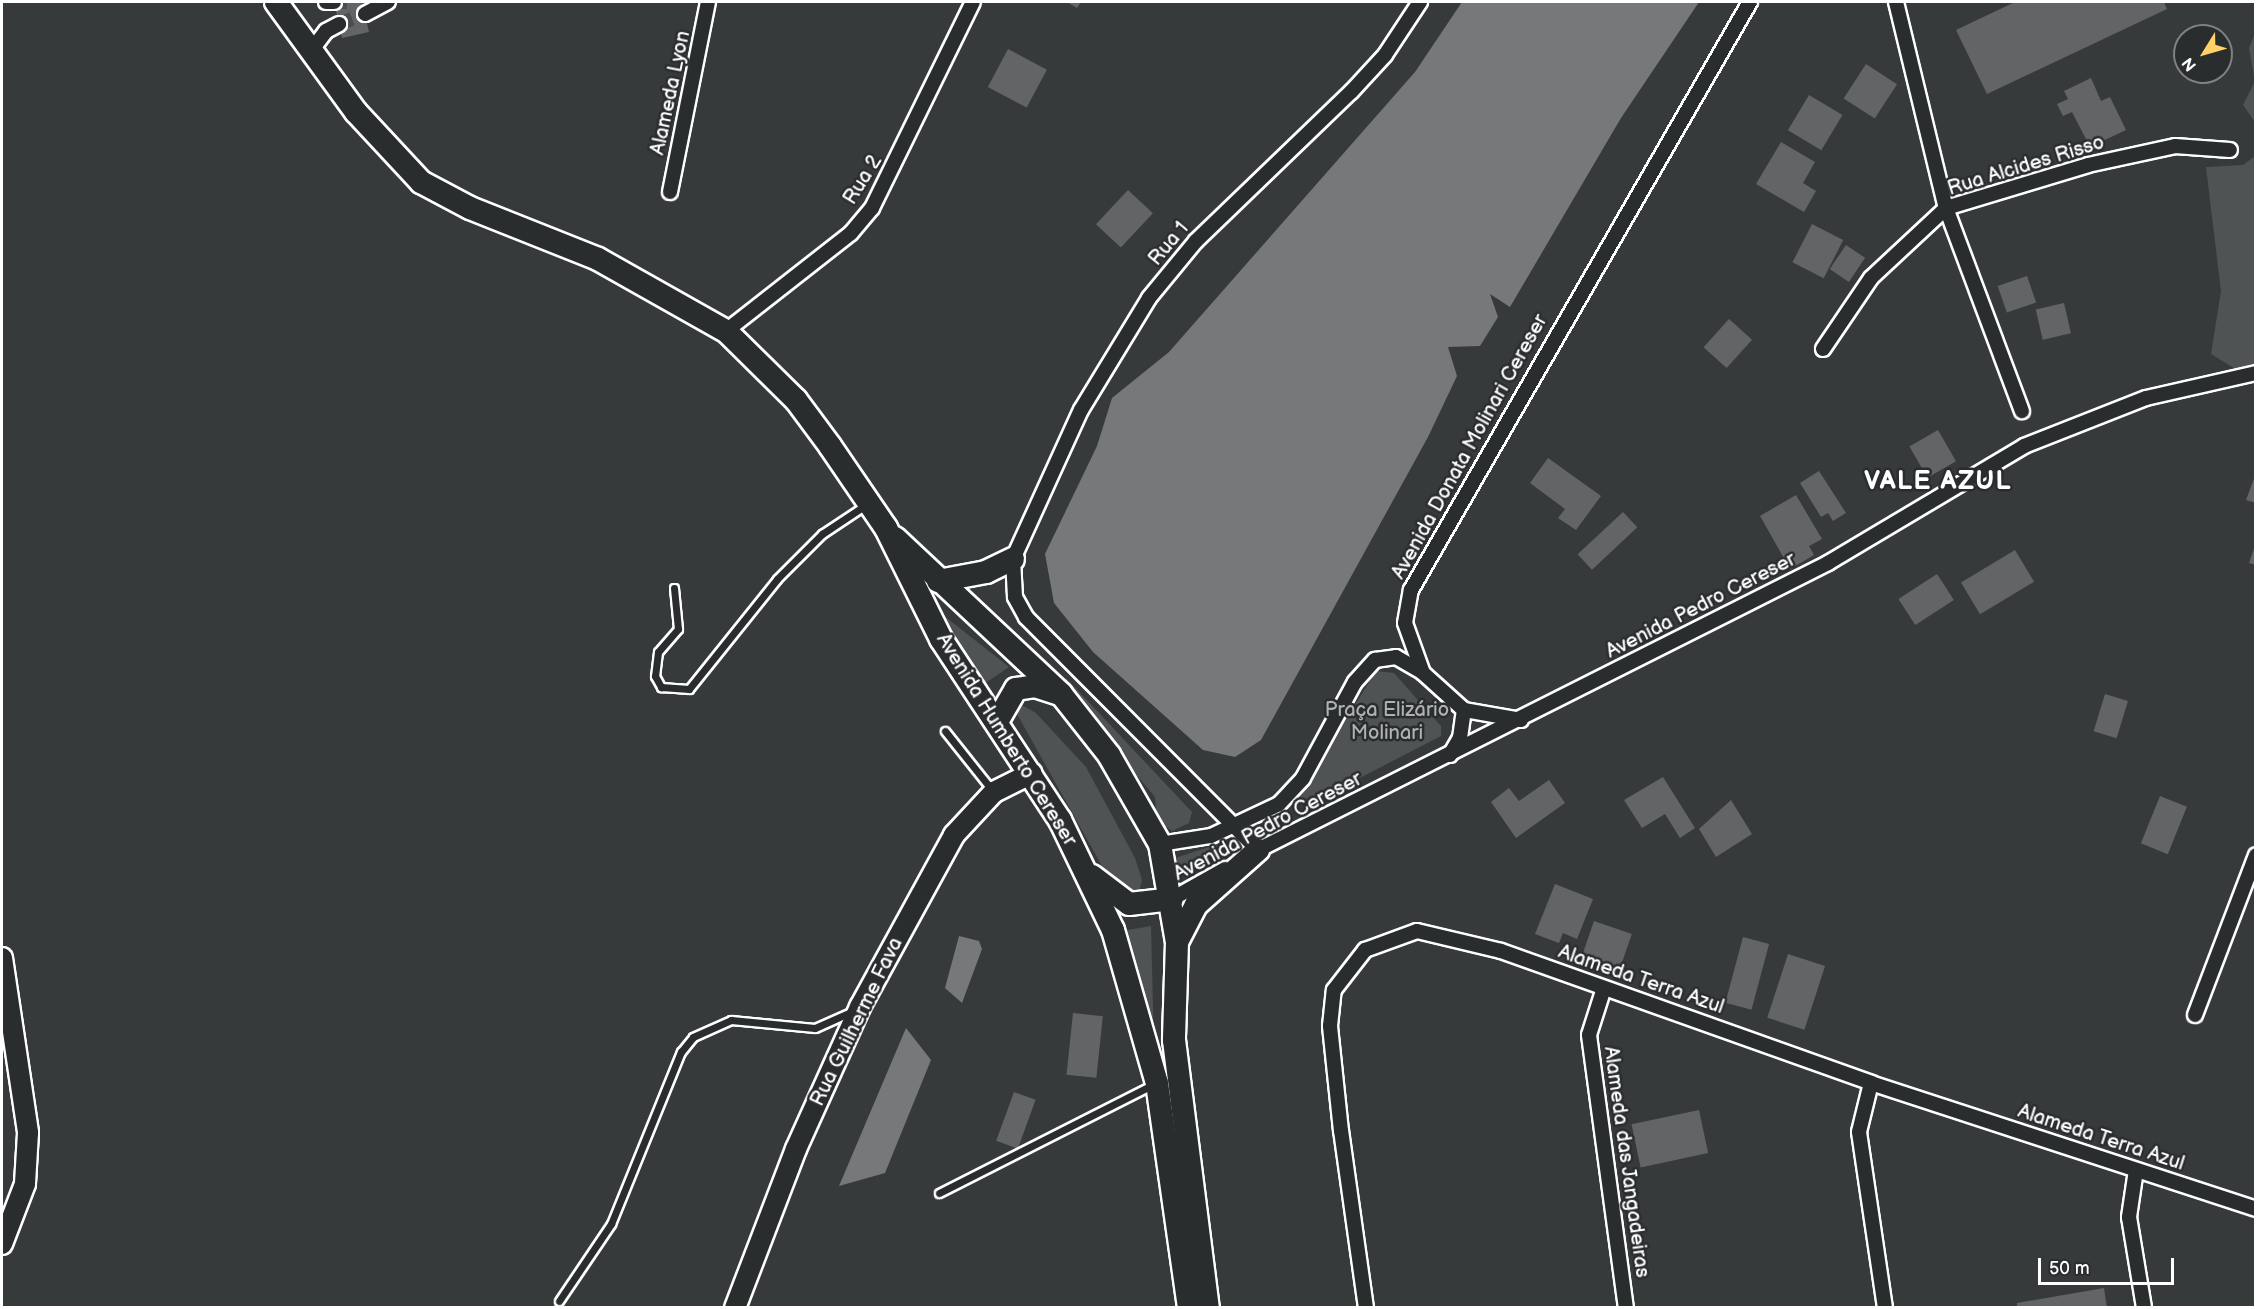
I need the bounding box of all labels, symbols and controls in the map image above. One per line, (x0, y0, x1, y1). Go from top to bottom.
north arrow (2173, 24, 2233, 84)
street label: Alameda Lyon (646, 29, 696, 157)
text: N (2179, 53, 2201, 74)
street label: Rua Alcides Risso (1945, 131, 2107, 201)
street label: Rua 2 (839, 151, 887, 209)
street label: Rua 1 (1144, 217, 1194, 271)
street label: Avenida Donata Molinari Cereser (1387, 310, 1553, 584)
district label: VALE AZUL (1864, 466, 2012, 498)
street label: Avenida Pedro Cereser (1602, 548, 1800, 664)
street label: Avenida Humberto Cereser (931, 629, 1081, 851)
park label: Praça Elizário Molinari (1325, 698, 1449, 745)
street label: Avenida Pedro Cereser (1170, 767, 1366, 887)
street label: Rua Guilherme Fava (806, 934, 908, 1110)
street label: Alameda Terra Azul (1555, 940, 1727, 1020)
street label: Alameda das Jangadeiras (1598, 1044, 1654, 1280)
street label: Alameda Terra Azul (2014, 1100, 2188, 1176)
scale bar (2041, 1246, 2178, 1284)
text: 50 m (2049, 1258, 2090, 1279)

